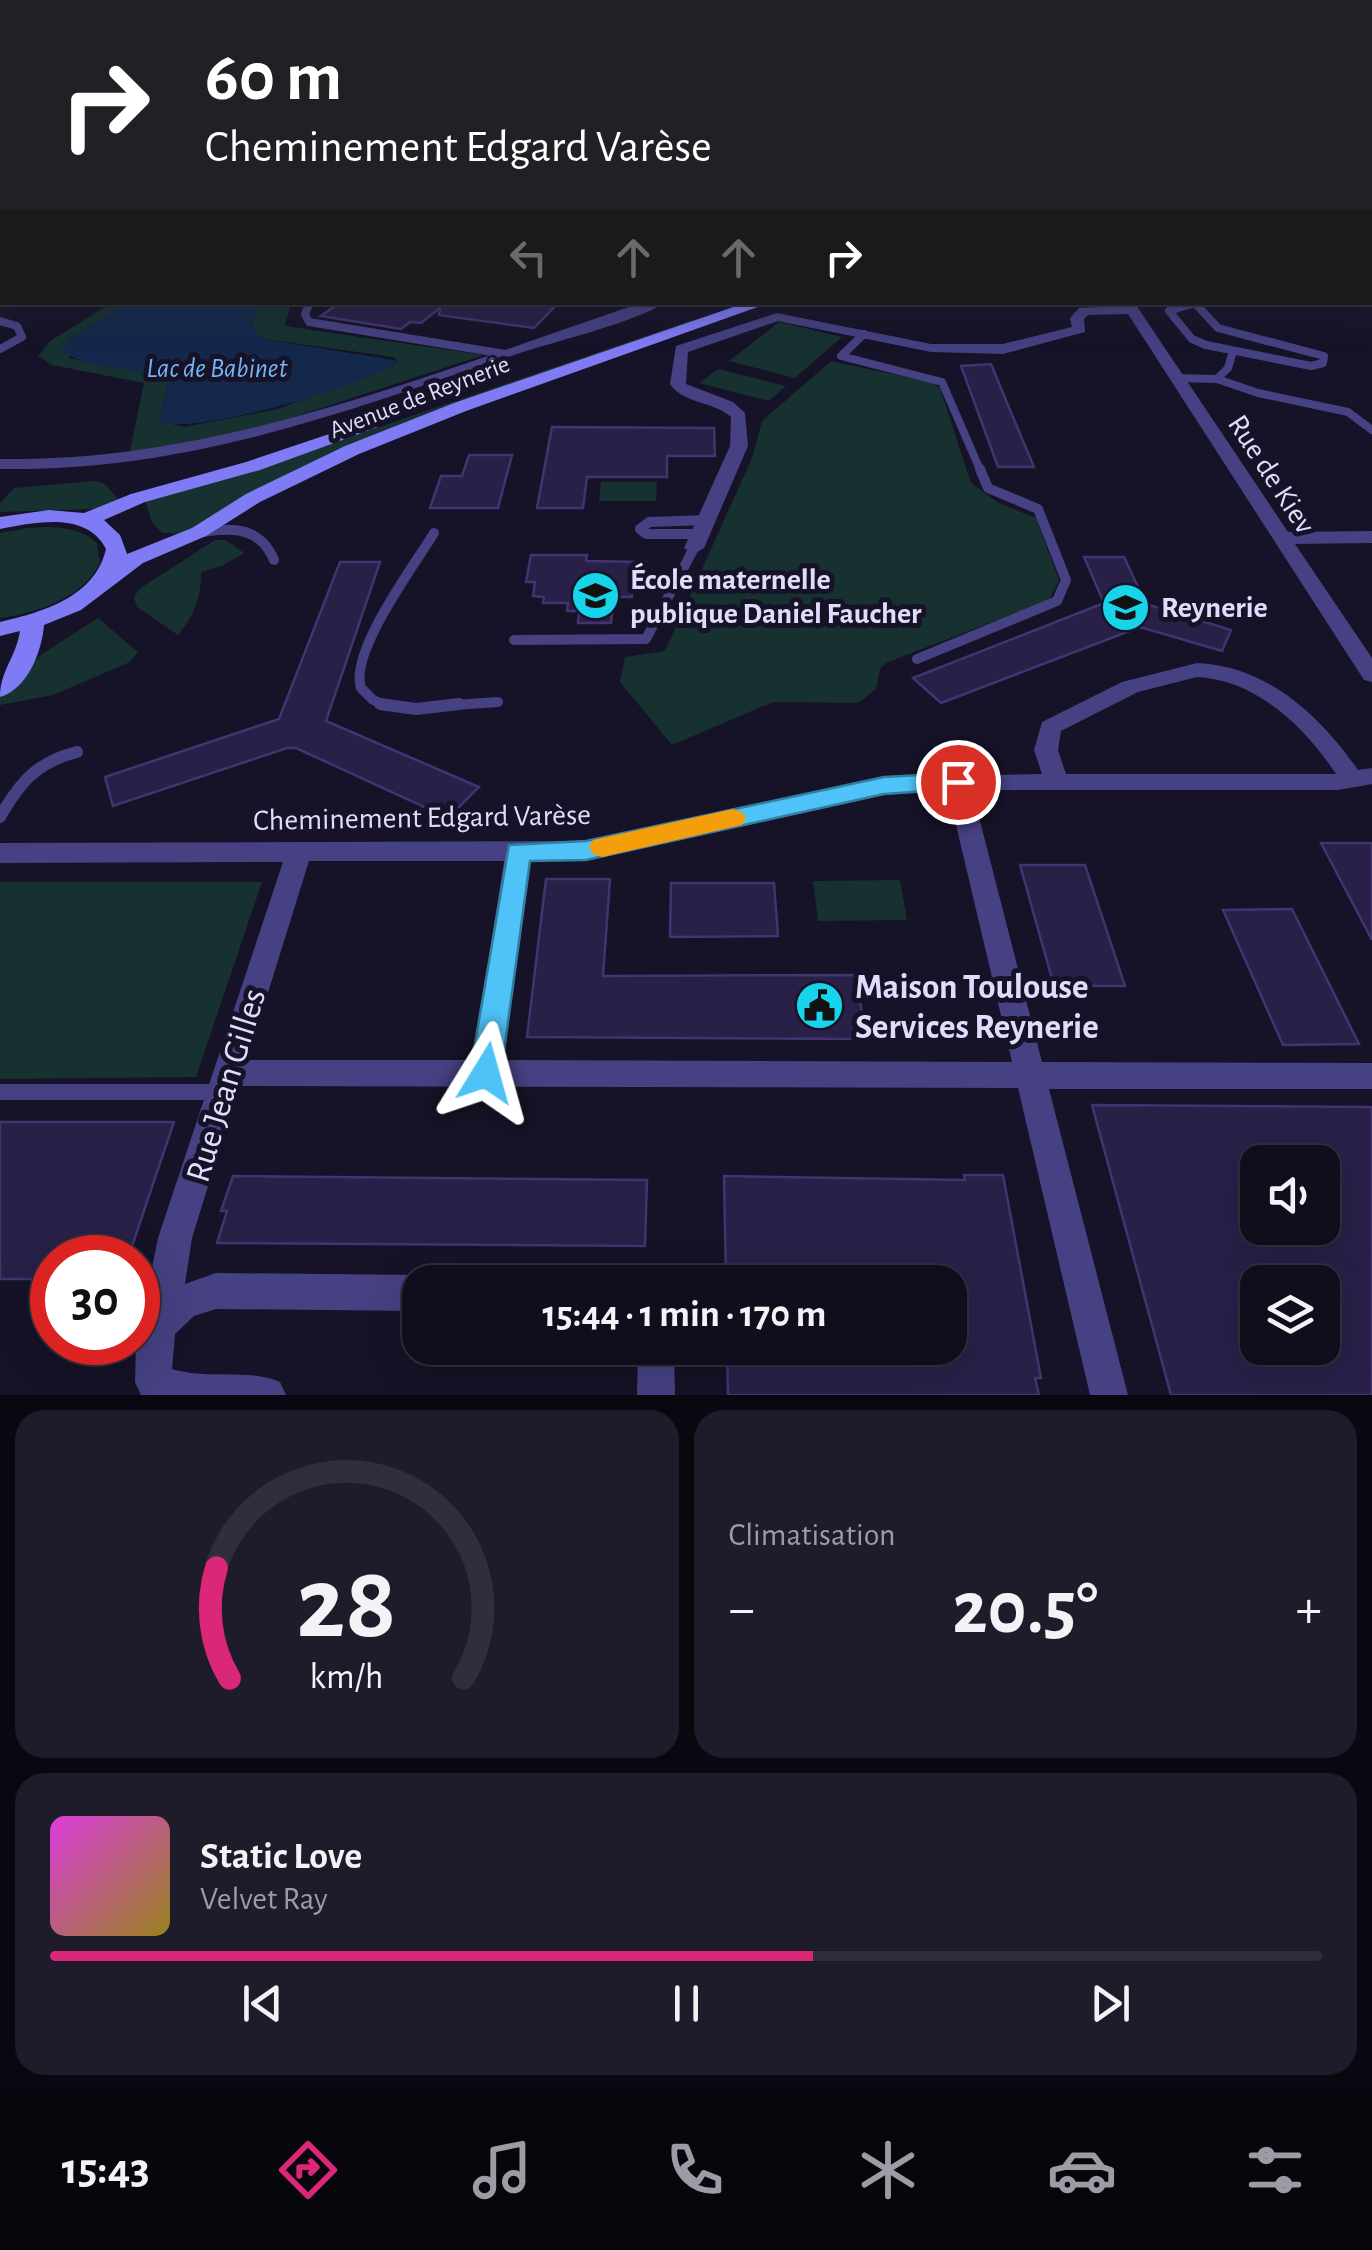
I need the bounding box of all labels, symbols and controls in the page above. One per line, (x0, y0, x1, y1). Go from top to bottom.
icon: right (40, 40, 170, 170)
text: 60 m (205, 43, 342, 113)
text: Cheminement Edgard Varèse (205, 125, 712, 170)
icon: left (501, 230, 556, 285)
icon: ahead (606, 230, 661, 285)
icon: ahead (711, 230, 766, 285)
icon: right (816, 230, 871, 285)
street label: Avenue de Reynerie (326, 352, 513, 443)
water label: Lac de Babinet (146, 355, 288, 383)
street label: Rue de Kiev (1222, 410, 1321, 539)
place label: École maternelle publique Daniel Faucher (630, 562, 922, 629)
school or university icon: École maternelle publique Daniel Faucher (569, 570, 621, 622)
school or university icon: Reynerie (1100, 581, 1152, 633)
place label: Reynerie (1161, 593, 1268, 623)
pin (916, 740, 1001, 825)
icon: arrive (931, 755, 986, 810)
street label: Cheminement Edgard Varèse (253, 800, 591, 836)
place label: Maison Toulouse Services Reynerie (855, 970, 1099, 1045)
public building icon: Maison Toulouse Services Reynerie (794, 980, 846, 1032)
street label: Rue Jean Gilles (180, 985, 272, 1186)
position arrow (434, 1021, 538, 1125)
map controls (1240, 1145, 1340, 1365)
button: sound (1240, 1145, 1340, 1245)
speed limit sign: 30 (30, 1235, 160, 1365)
button: layers (1240, 1265, 1340, 1365)
text: 15:44 · 1 min · 170 m (543, 1296, 826, 1334)
text: Climatisation (729, 1519, 896, 1551)
text: 28 (297, 1553, 397, 1657)
text: 20.5° (952, 1572, 1098, 1647)
text: − (729, 1582, 755, 1637)
text: + (1296, 1582, 1322, 1637)
text: km/h (310, 1659, 384, 1695)
text: Static Love (200, 1838, 362, 1876)
text: Velvet Ray (200, 1883, 328, 1915)
icon: previous (235, 1976, 290, 2031)
icon: pause (659, 1976, 714, 2031)
icon: next (1083, 1976, 1138, 2031)
icon: directions (273, 2135, 343, 2205)
icon: music (467, 2135, 537, 2205)
icon: phone (660, 2135, 730, 2205)
icon: climate (853, 2135, 923, 2205)
icon: car (1047, 2135, 1117, 2205)
icon: filters (1240, 2135, 1310, 2205)
text: 15:43 (62, 2147, 150, 2192)

